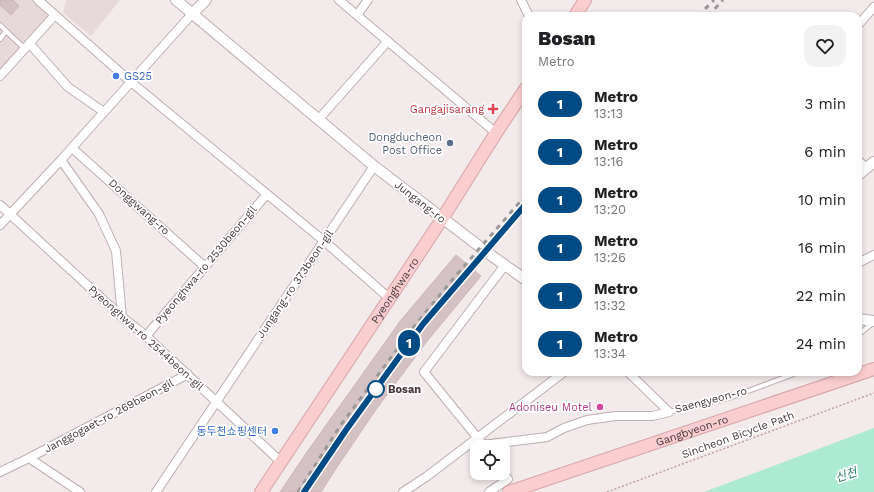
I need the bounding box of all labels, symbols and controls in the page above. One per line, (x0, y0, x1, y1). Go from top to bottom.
button: heart (804, 25, 846, 67)
text: Bosan (538, 27, 596, 50)
text: Metro (538, 54, 575, 69)
place label: GS25 (124, 70, 152, 83)
marker: GS25 (111, 71, 121, 81)
text: Metro (594, 88, 638, 106)
text: 3 min (805, 95, 846, 113)
text: 1 (557, 96, 563, 112)
place label: Gangajisarang (410, 103, 484, 116)
marker: Gangajisarang (487, 103, 499, 115)
text: 13:13 (594, 106, 623, 121)
place label: Dongducheon Post Office (368, 131, 442, 157)
text: Metro (594, 136, 638, 154)
marker: Dongducheon Post Office (445, 138, 455, 148)
text: 6 min (804, 143, 846, 161)
text: 1 (557, 144, 563, 160)
text: 13:16 (594, 154, 623, 169)
street label: Donggwang-ro (106, 176, 172, 238)
street label: Jungang-ro (392, 178, 448, 226)
text: Metro (594, 184, 638, 202)
text: 10 min (798, 191, 846, 209)
text: 1 (557, 192, 563, 208)
text: 13:20 (594, 202, 626, 217)
street label: Pyeonghwa-ro 2530beon-gil (153, 203, 260, 327)
street label: Jungang-ro 373beon-gil (254, 227, 336, 341)
text: Metro (594, 232, 638, 250)
text: 16 min (798, 239, 846, 257)
text: 1 (557, 240, 563, 256)
text: 13:26 (594, 250, 626, 265)
street label: Pyeonghwa-ro (368, 255, 421, 326)
text: Metro (594, 280, 638, 298)
street label: Pyeonghwa-ro 2544beon-gil (86, 283, 207, 394)
text: 22 min (796, 287, 846, 305)
text: 1 (557, 288, 563, 304)
text: 13:32 (594, 298, 626, 313)
text: Metro (594, 328, 638, 346)
line badge: 1 (396, 330, 422, 356)
text: 1 (406, 335, 412, 351)
text: 24 min (796, 335, 846, 353)
text: 1 (557, 336, 563, 352)
text: 13:34 (594, 346, 626, 361)
street label: Janggogaet-ro 269beon-gil (42, 376, 176, 456)
marker: Bosan (367, 380, 385, 398)
place label: Bosan (388, 383, 421, 396)
street label: Saengyeon-ro (674, 384, 748, 416)
place label: Adoniseu Motel (509, 401, 593, 414)
marker: Adoniseu Motel (595, 402, 605, 412)
street label: Sincheon Bicycle Path (680, 409, 796, 461)
street label: Gangbyeon-ro (654, 412, 730, 449)
place label: 동두천쇼핑센터 (196, 425, 267, 438)
marker: 동두천쇼핑센터 (270, 426, 280, 436)
map controls (470, 440, 510, 480)
button: locate (470, 440, 510, 480)
water label: 신천 (833, 464, 861, 485)

